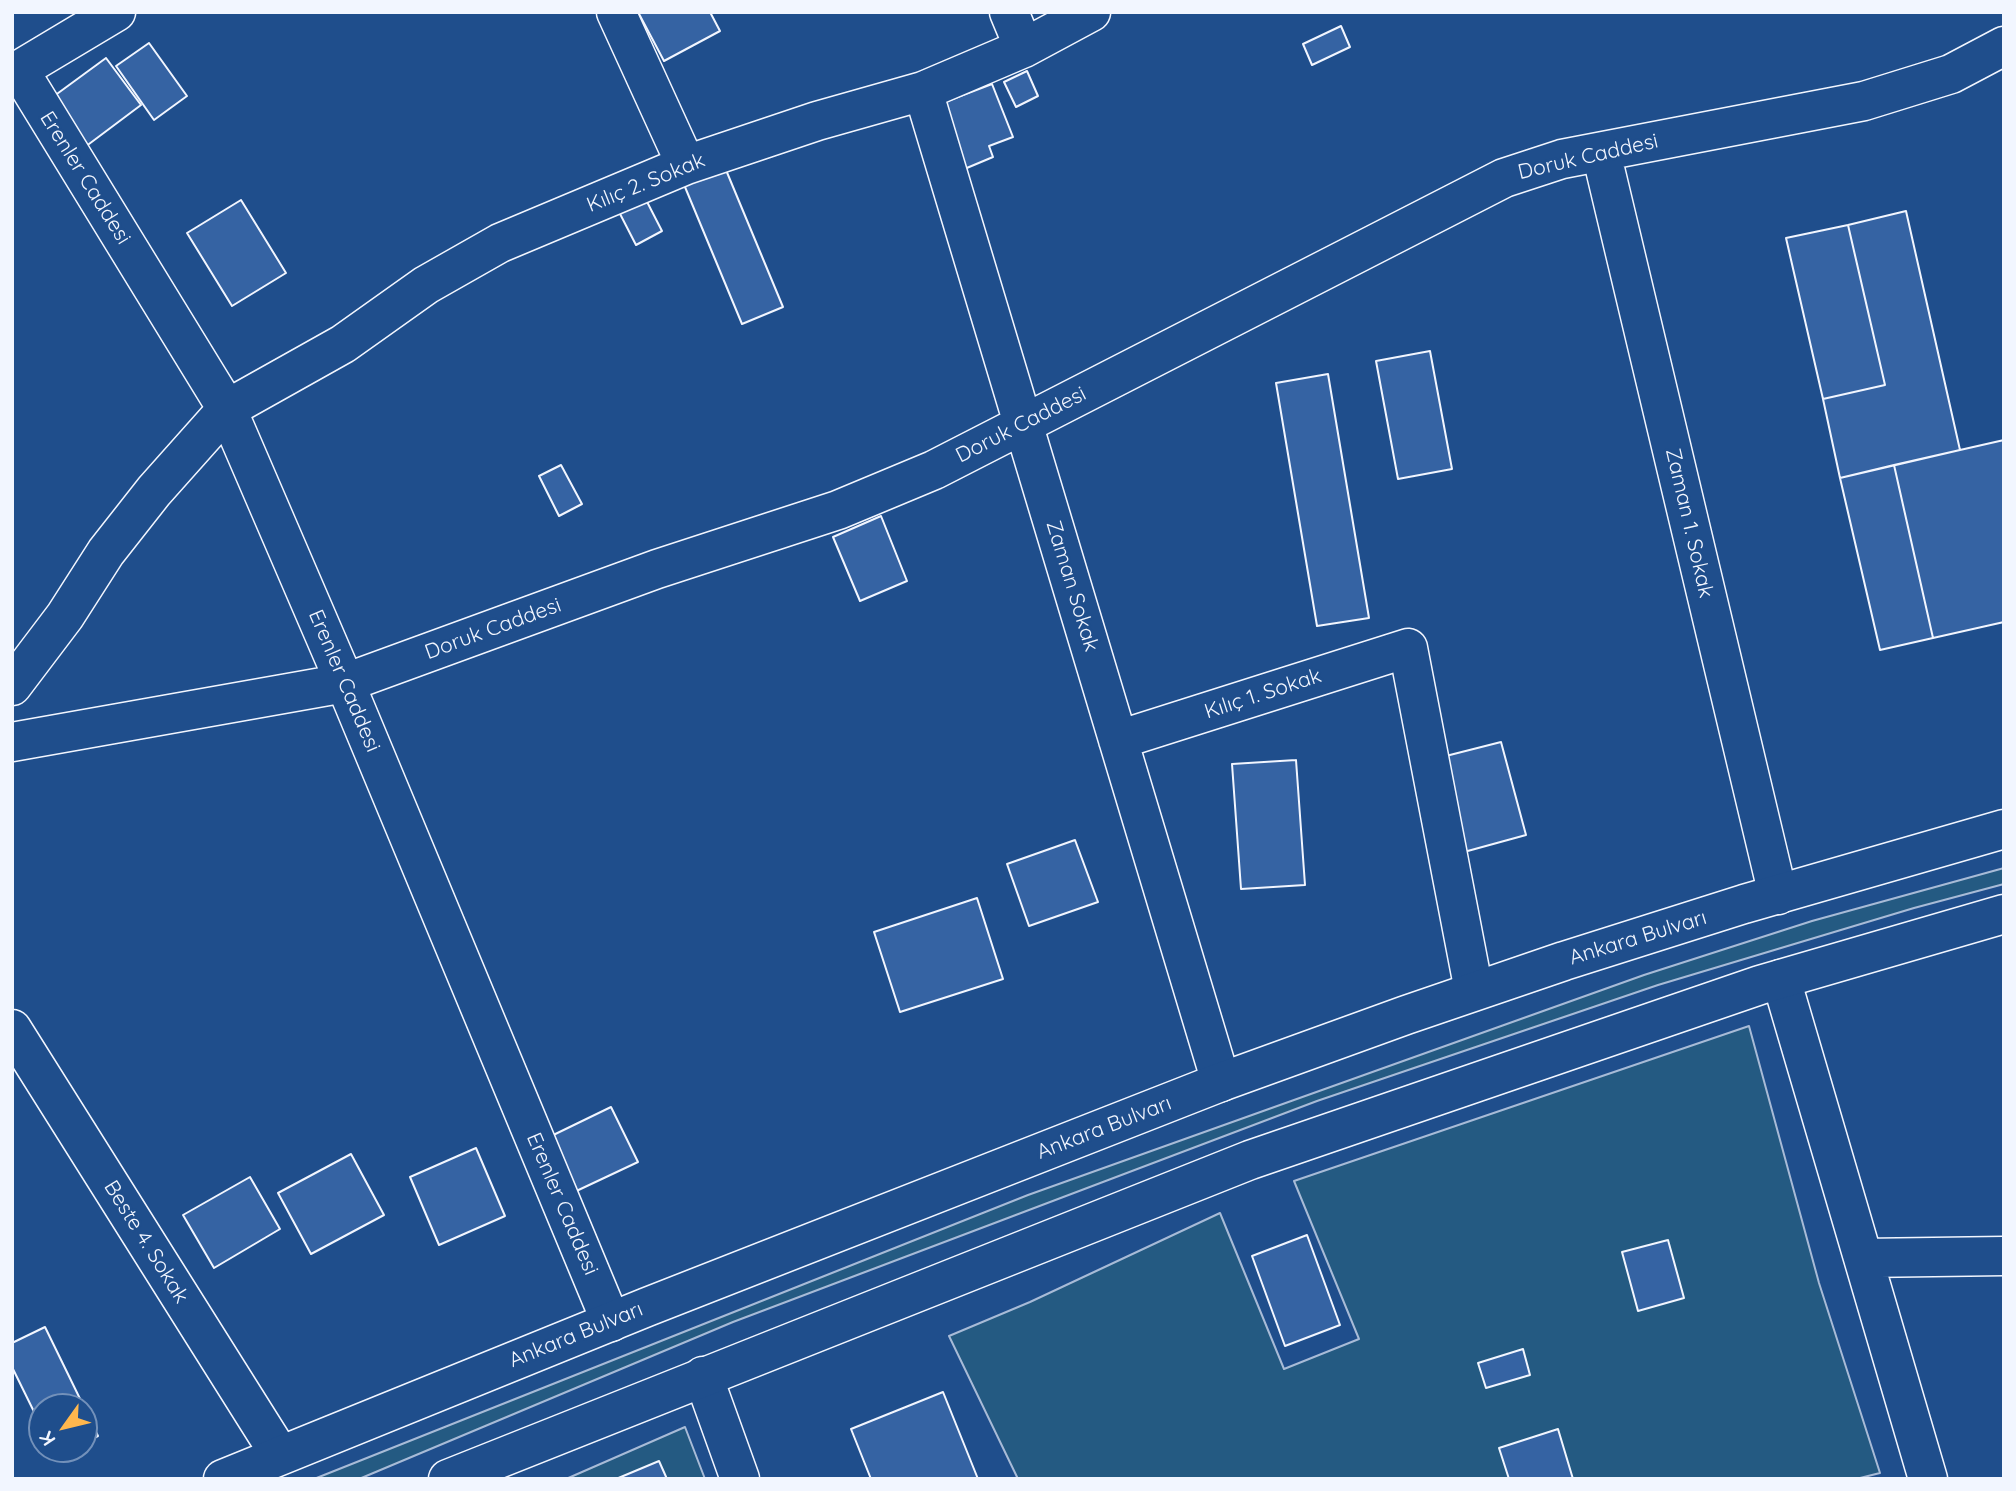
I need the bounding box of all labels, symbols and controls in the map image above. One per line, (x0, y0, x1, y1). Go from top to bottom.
street label: Erenler Caddesi (34, 107, 136, 249)
street label: Doruk Caddesi (1515, 129, 1661, 185)
street label: Kılıç 2. Sokak (583, 148, 709, 218)
street label: Doruk Caddesi (952, 381, 1090, 469)
street label: Zaman 1. Sokak (1660, 446, 1718, 600)
street label: Zaman Sokak (1040, 517, 1104, 655)
street label: Doruk Caddesi (421, 593, 565, 665)
street label: Erenler Caddesi (303, 606, 385, 756)
street label: Kılıç 1. Sokak (1201, 663, 1325, 725)
street label: Ankara Bulvarı (1566, 905, 1710, 971)
street label: Ankara Bulvarı (1033, 1091, 1175, 1165)
street label: Erenler Caddesi (521, 1129, 603, 1279)
street label: Beste 4. Sokak (98, 1176, 194, 1308)
street label: Ankara Bulvarı (505, 1297, 647, 1373)
north arrow (28, 1393, 98, 1463)
text: K (34, 1427, 61, 1451)

